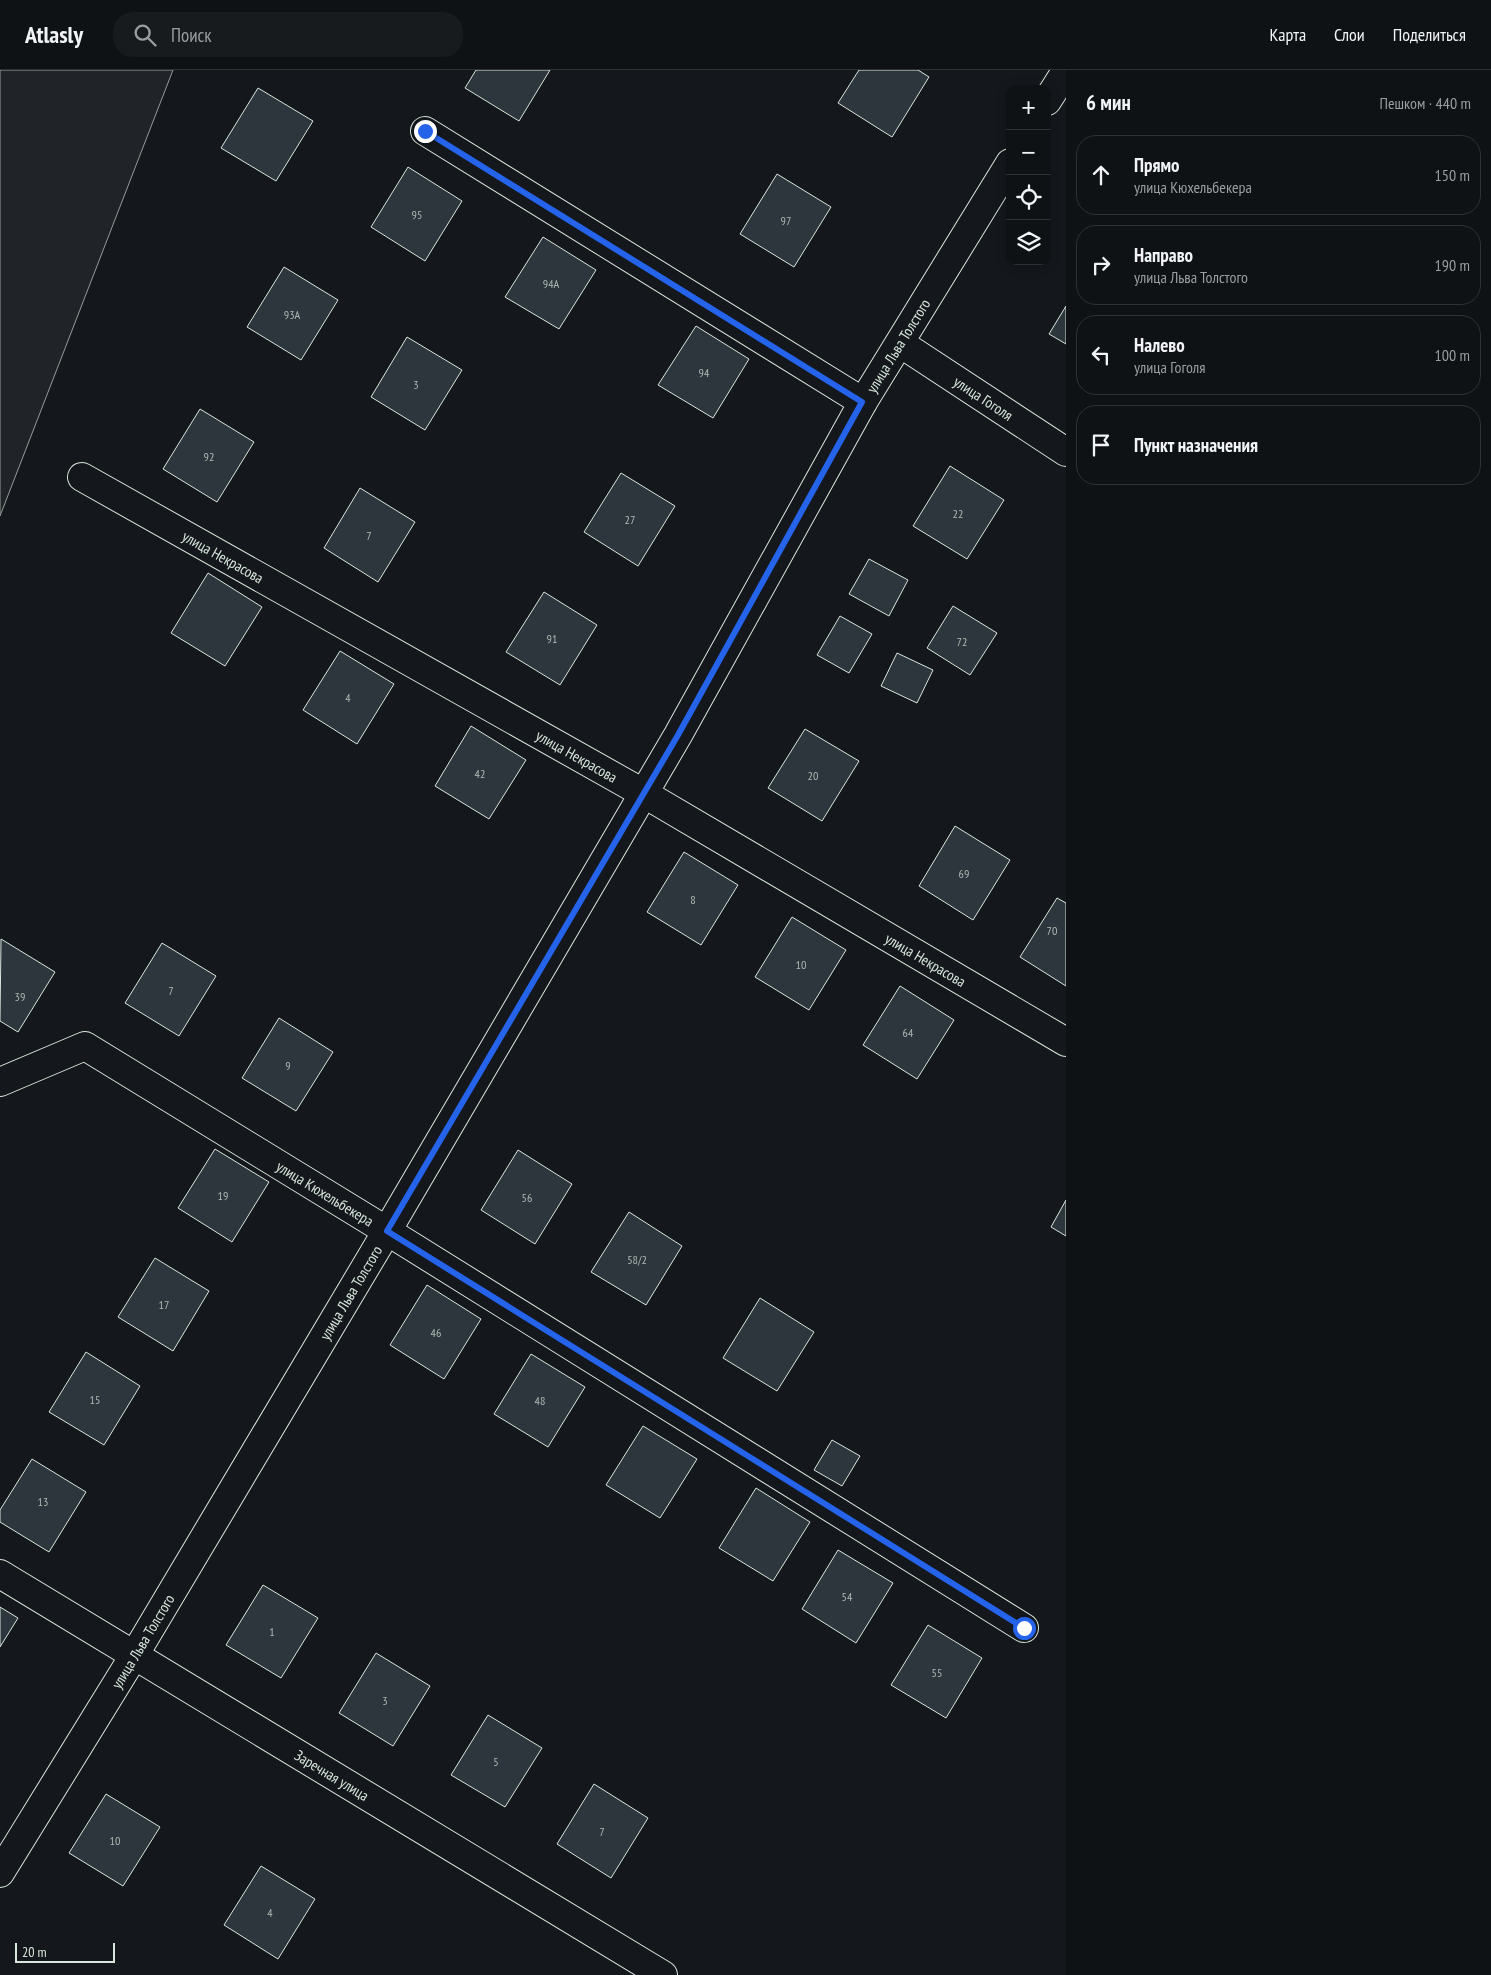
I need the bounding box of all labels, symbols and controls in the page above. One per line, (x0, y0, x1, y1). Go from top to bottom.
search box (113, 12, 463, 57)
text: Atlasly (25, 19, 83, 50)
icon: search (131, 21, 159, 49)
text: Поиск (171, 23, 212, 47)
text: Карта (1269, 23, 1306, 46)
text: Слои (1334, 23, 1365, 46)
text: Поделиться (1393, 23, 1466, 46)
map controls (1006, 85, 1051, 265)
button: + (1006, 85, 1051, 130)
text: 6 мин (1086, 89, 1131, 116)
text: Пешком · 440 m (1380, 93, 1471, 113)
route end (414, 120, 437, 143)
button: − (1006, 130, 1051, 175)
text: Прямо (1134, 153, 1179, 177)
icon: ahead (1087, 161, 1115, 189)
text: 150 m (1435, 165, 1470, 185)
button: locate (1006, 175, 1051, 220)
text: улица Кюхельбекера (1134, 177, 1252, 197)
house number: 95 (412, 207, 422, 222)
house number: 97 (781, 213, 791, 228)
button: layers (1006, 220, 1051, 265)
text: Направо (1134, 243, 1193, 267)
icon: right (1087, 251, 1115, 279)
text: 190 m (1435, 255, 1470, 275)
text: улица Льва Толстого (1134, 267, 1248, 287)
house number: 94А (543, 276, 560, 291)
street label: улица Льва Толстого (862, 295, 934, 396)
house number: 93А (284, 307, 301, 322)
text: Налево (1134, 333, 1185, 357)
icon: left (1087, 341, 1115, 369)
text: 100 m (1435, 345, 1470, 365)
text: улица Гоголя (1134, 357, 1206, 377)
house number: 94 (699, 365, 710, 380)
street label: улица Гоголя (950, 372, 1017, 424)
house number: 3 (413, 377, 419, 392)
icon: arrive (1087, 431, 1115, 459)
text: Пункт назначения (1134, 433, 1258, 457)
house number: 92 (204, 449, 214, 464)
house number: 22 (953, 506, 963, 521)
house number: 27 (625, 512, 635, 527)
street label: улица Некрасова (179, 526, 267, 587)
house number: 7 (366, 528, 372, 543)
house number: 91 (547, 631, 557, 646)
house number: 72 (957, 634, 967, 649)
house number: 4 (345, 690, 351, 705)
street label: улица Некрасова (533, 725, 621, 786)
house number: 42 (475, 766, 485, 781)
house number: 20 (808, 768, 818, 783)
house number: 69 (959, 866, 969, 881)
house number: 8 (690, 892, 696, 907)
house number: 70 (1047, 923, 1057, 938)
street label: улица Некрасова (882, 928, 969, 991)
house number: 10 (796, 957, 806, 972)
house number: 7 (168, 983, 174, 998)
house number: 39 (15, 989, 25, 1004)
house number: 64 (903, 1025, 914, 1040)
house number: 9 (285, 1058, 291, 1073)
street label: улица Кюхельбекера (273, 1156, 377, 1230)
house number: 19 (218, 1188, 228, 1203)
house number: 56 (522, 1190, 532, 1205)
street label: улица Льва Толстого (315, 1242, 386, 1343)
house number: 58/2 (627, 1252, 647, 1267)
house number: 17 (159, 1297, 169, 1312)
house number: 46 (431, 1325, 441, 1340)
house number: 15 (90, 1392, 100, 1407)
house number: 48 (535, 1393, 545, 1408)
house number: 13 (38, 1494, 48, 1509)
house number: 54 (842, 1589, 853, 1604)
street label: улица Льва Толстого (107, 1591, 178, 1692)
route start (1013, 1617, 1036, 1640)
house number: 1 (269, 1624, 275, 1639)
house number: 55 (932, 1665, 942, 1680)
house number: 3 (382, 1693, 388, 1708)
street label: Заречная улица (291, 1745, 373, 1805)
house number: 5 (493, 1754, 499, 1769)
house number: 7 (599, 1824, 605, 1839)
house number: 10 (110, 1833, 120, 1848)
house number: 4 (267, 1905, 273, 1920)
scale bar (15, 1940, 115, 1963)
text: 20 m (22, 1943, 47, 1961)

